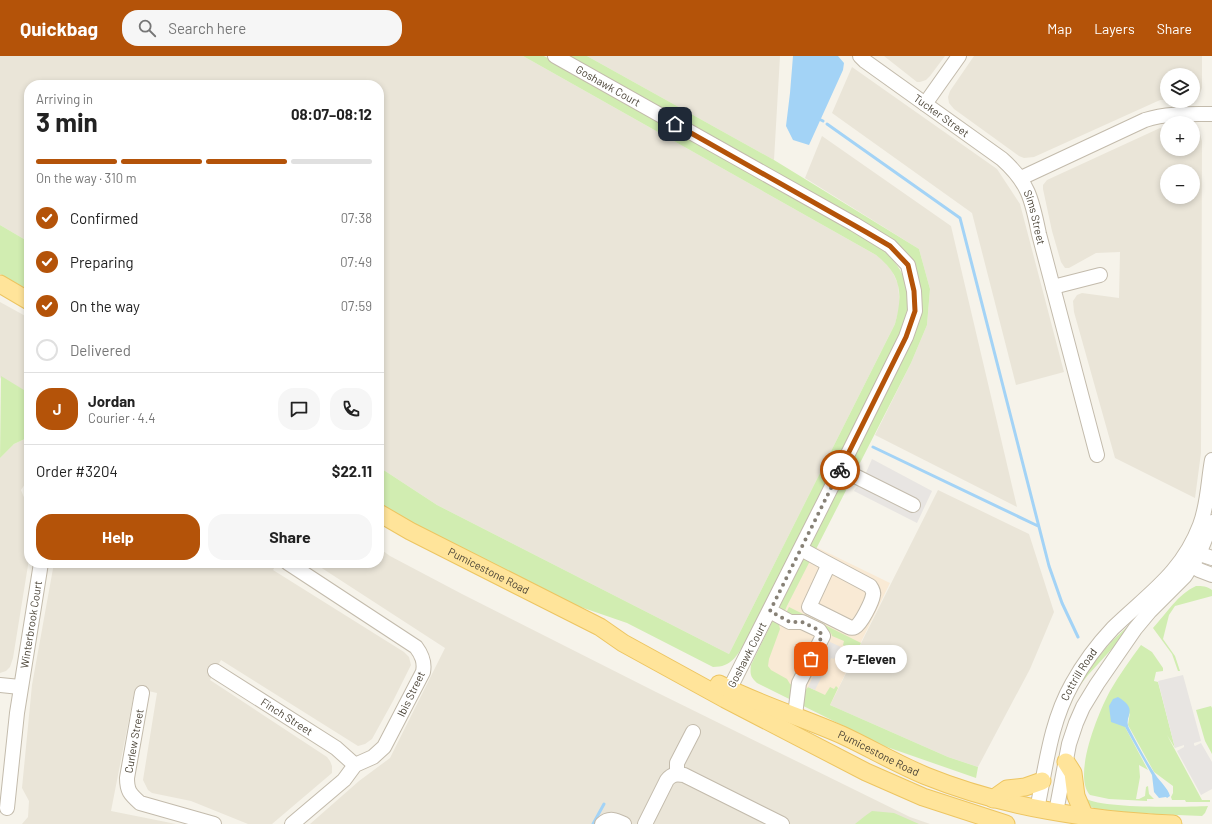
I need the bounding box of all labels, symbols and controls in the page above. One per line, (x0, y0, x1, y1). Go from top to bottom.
search box (122, 10, 402, 46)
text: Quickbag (20, 17, 98, 40)
icon: search (136, 17, 158, 39)
text: Search here (168, 19, 246, 37)
text: Map (1047, 20, 1072, 37)
text: Layers (1094, 20, 1135, 37)
text: Share (1157, 20, 1192, 37)
street label: Goshawk Court (574, 62, 643, 109)
map controls (1160, 68, 1200, 204)
button: layers (1160, 68, 1200, 108)
text: Arriving in (36, 91, 93, 107)
street label: Tucker Street (911, 91, 972, 139)
text: 08:07–08:12 (291, 105, 372, 123)
text: 3 min (36, 106, 98, 137)
pin (658, 107, 692, 141)
icon: home (664, 113, 686, 135)
button: + (1160, 116, 1200, 156)
button: − (1160, 164, 1200, 204)
text: On the way · 310 m (36, 170, 136, 186)
street label: Sims Street (1022, 188, 1049, 246)
icon: check (36, 207, 58, 229)
text: Confirmed (70, 209, 138, 227)
text: 07:38 (341, 210, 372, 226)
icon: check (36, 251, 58, 273)
text: Preparing (70, 253, 134, 271)
text: 07:49 (340, 254, 372, 270)
icon: check (36, 295, 58, 317)
text: On the way (70, 297, 140, 315)
text: 07:59 (341, 298, 372, 314)
text: Delivered (70, 341, 131, 359)
button: chat (278, 388, 320, 430)
button: phone (330, 388, 372, 430)
text: Jordan (88, 392, 135, 410)
text: J (53, 400, 61, 418)
text: Courier · 4.4 (88, 410, 156, 426)
courier (820, 450, 860, 490)
icon: bike (829, 459, 851, 481)
text: Order #3204 (36, 462, 118, 480)
text: $22.11 (332, 462, 372, 480)
button: Help (36, 514, 200, 560)
button: Share (208, 514, 372, 560)
street label: Pumicestone Road (446, 544, 532, 596)
street label: Winterbrook Court (17, 580, 44, 669)
street label: Goshawk Court (724, 620, 769, 690)
pin (794, 642, 828, 676)
callout: 7-Eleven (835, 645, 907, 673)
street label: Cottrill Road (1058, 645, 1099, 703)
icon: bag (800, 648, 822, 670)
text: 7-Eleven (846, 651, 896, 667)
street label: Ibis Street (394, 669, 427, 719)
street label: Finch Street (259, 695, 315, 738)
street label: Curlew Street (121, 708, 146, 774)
street label: Pumicestone Road (836, 727, 921, 778)

